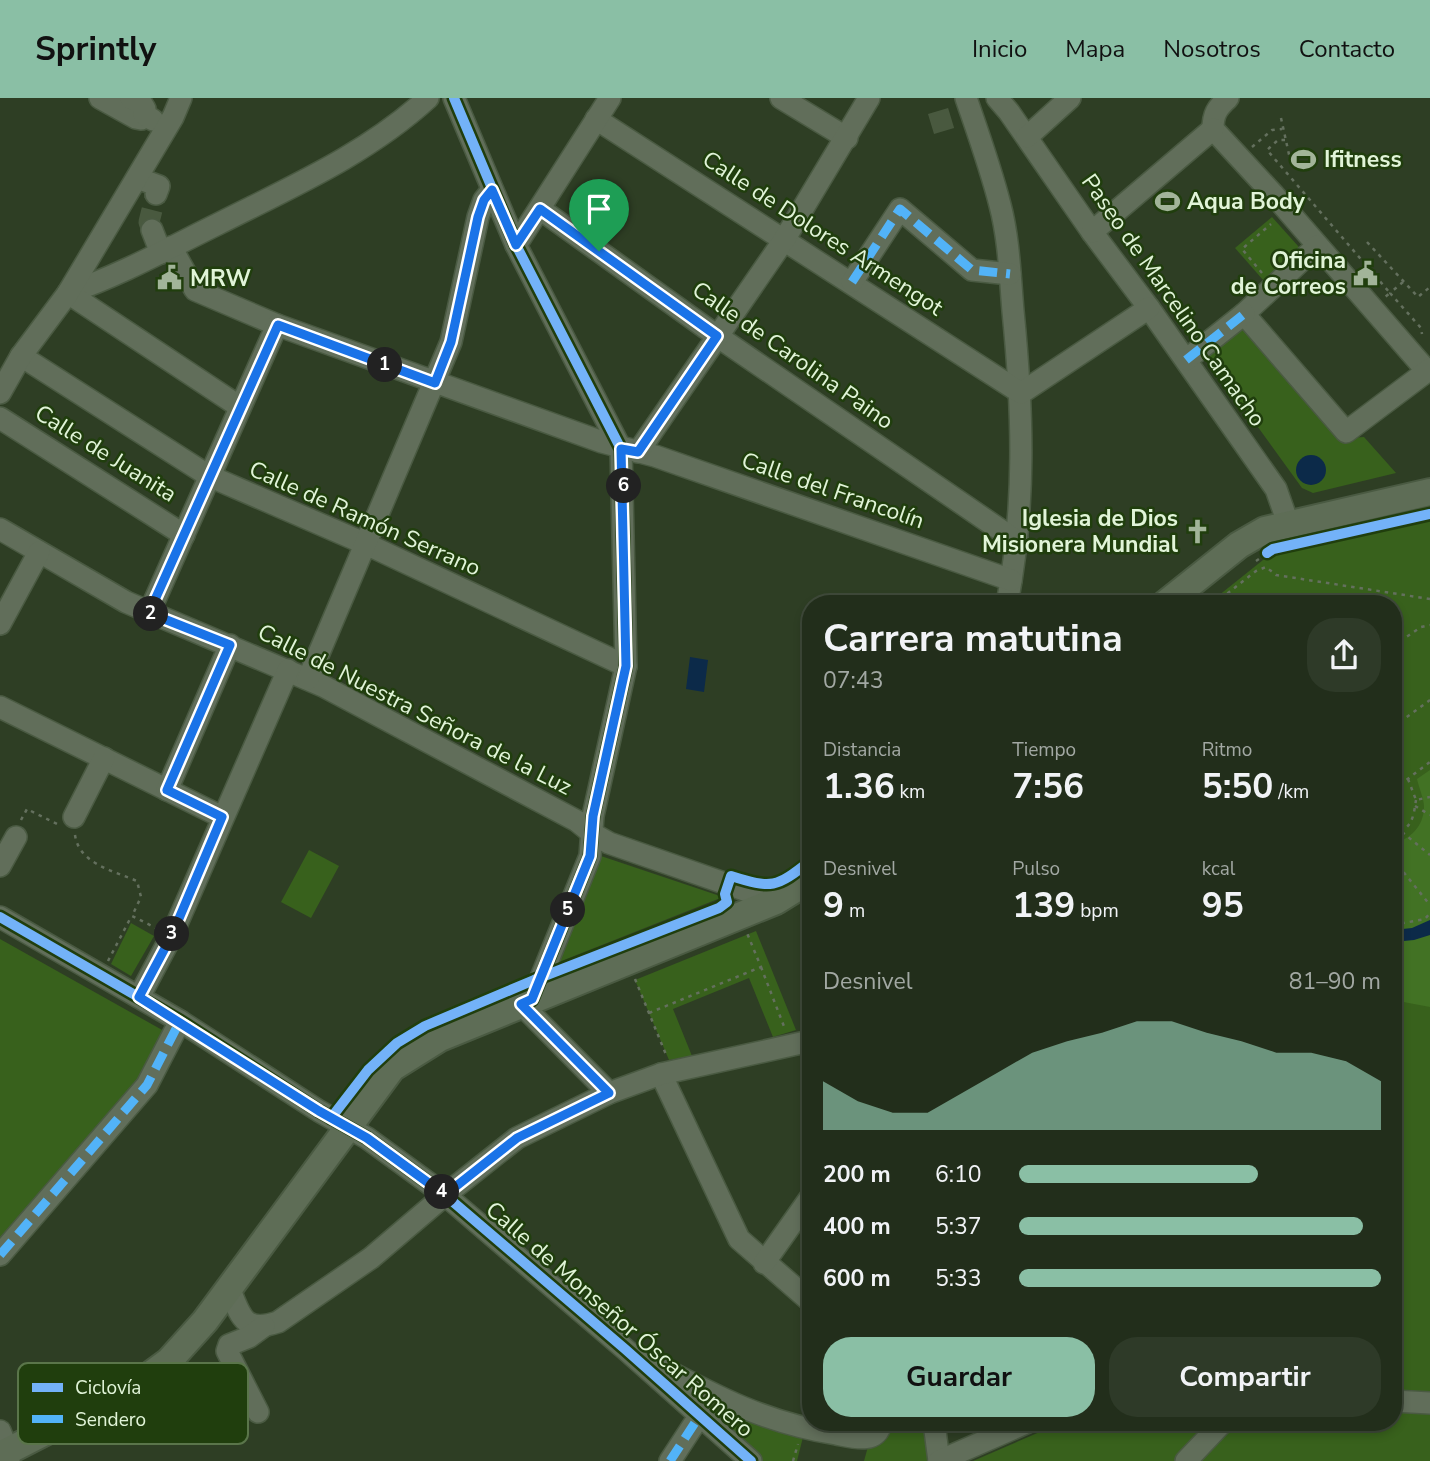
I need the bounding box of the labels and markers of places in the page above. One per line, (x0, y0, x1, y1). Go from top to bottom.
place label: Ifitness (1324, 144, 1402, 175)
sports icon: Ifitness (1290, 145, 1318, 173)
pin (569, 179, 629, 251)
place label: Aqua Body (1187, 186, 1306, 217)
sports icon: Aqua Body (1153, 187, 1181, 215)
place label: Oficina de Correos (1231, 245, 1346, 302)
public building icon: Oficina de Correos (1352, 259, 1380, 287)
place label: MRW (190, 263, 251, 294)
public building icon: MRW (156, 264, 184, 292)
pin: 1 (368, 348, 402, 382)
pin: 6 (606, 468, 642, 504)
place label: Iglesia de Dios Misionera Mundial (982, 503, 1179, 560)
church icon: Iglesia de Dios Misionera Mundial (1184, 517, 1212, 545)
pin: 2 (134, 596, 168, 632)
pin: 5 (550, 892, 586, 928)
pin: 3 (154, 916, 190, 952)
pin: 4 (424, 1174, 460, 1210)

